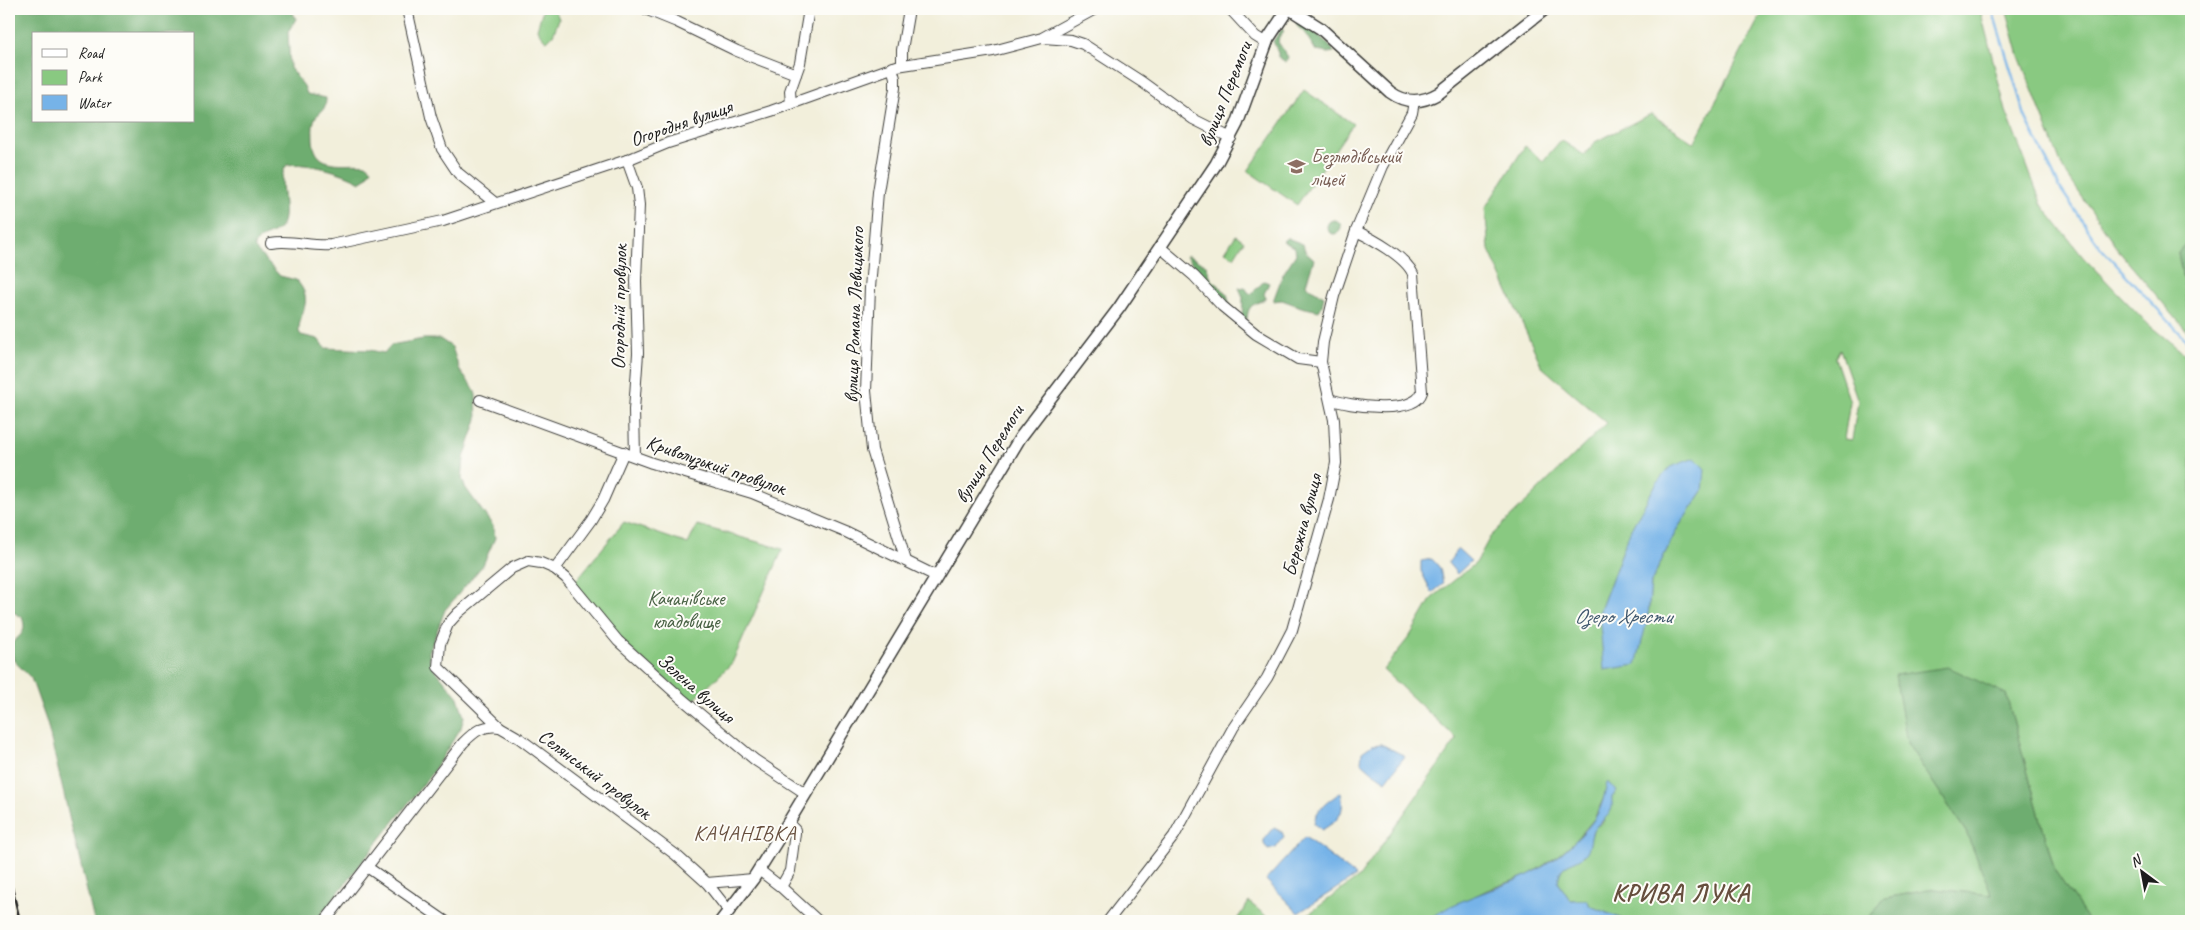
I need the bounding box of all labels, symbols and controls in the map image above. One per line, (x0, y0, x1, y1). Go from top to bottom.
legend (32, 32, 195, 122)
street label: вулиця Перемоги (1193, 36, 1258, 150)
text: Road (78, 44, 105, 63)
text: Park (78, 68, 103, 87)
street label: Огородня вулиця (627, 93, 737, 152)
text: Water (78, 94, 112, 113)
place label: Безлюдівський ліцей (1311, 144, 1403, 192)
school or university icon: Безлюдівський ліцей (1287, 157, 1307, 177)
street label: вулиця Романа Левицького (838, 226, 870, 403)
street label: Огородній провулок (605, 243, 633, 370)
street label: вулиця Перемоги (949, 399, 1030, 508)
street label: Криволузький провулок (643, 429, 791, 502)
street label: Бережна вулиця (1276, 469, 1328, 579)
park label: Качанівське кладовище (648, 586, 726, 634)
water label: Озеро Хрести (1574, 603, 1675, 630)
street label: Зелена вулиця (652, 647, 742, 730)
street label: Селянський провулок (533, 723, 658, 826)
district label: КАЧАНІВКА (694, 820, 797, 846)
north arrow (2118, 848, 2168, 898)
text: N (2127, 851, 2146, 871)
district label: КРИВА ЛУКА (1612, 877, 1751, 909)

